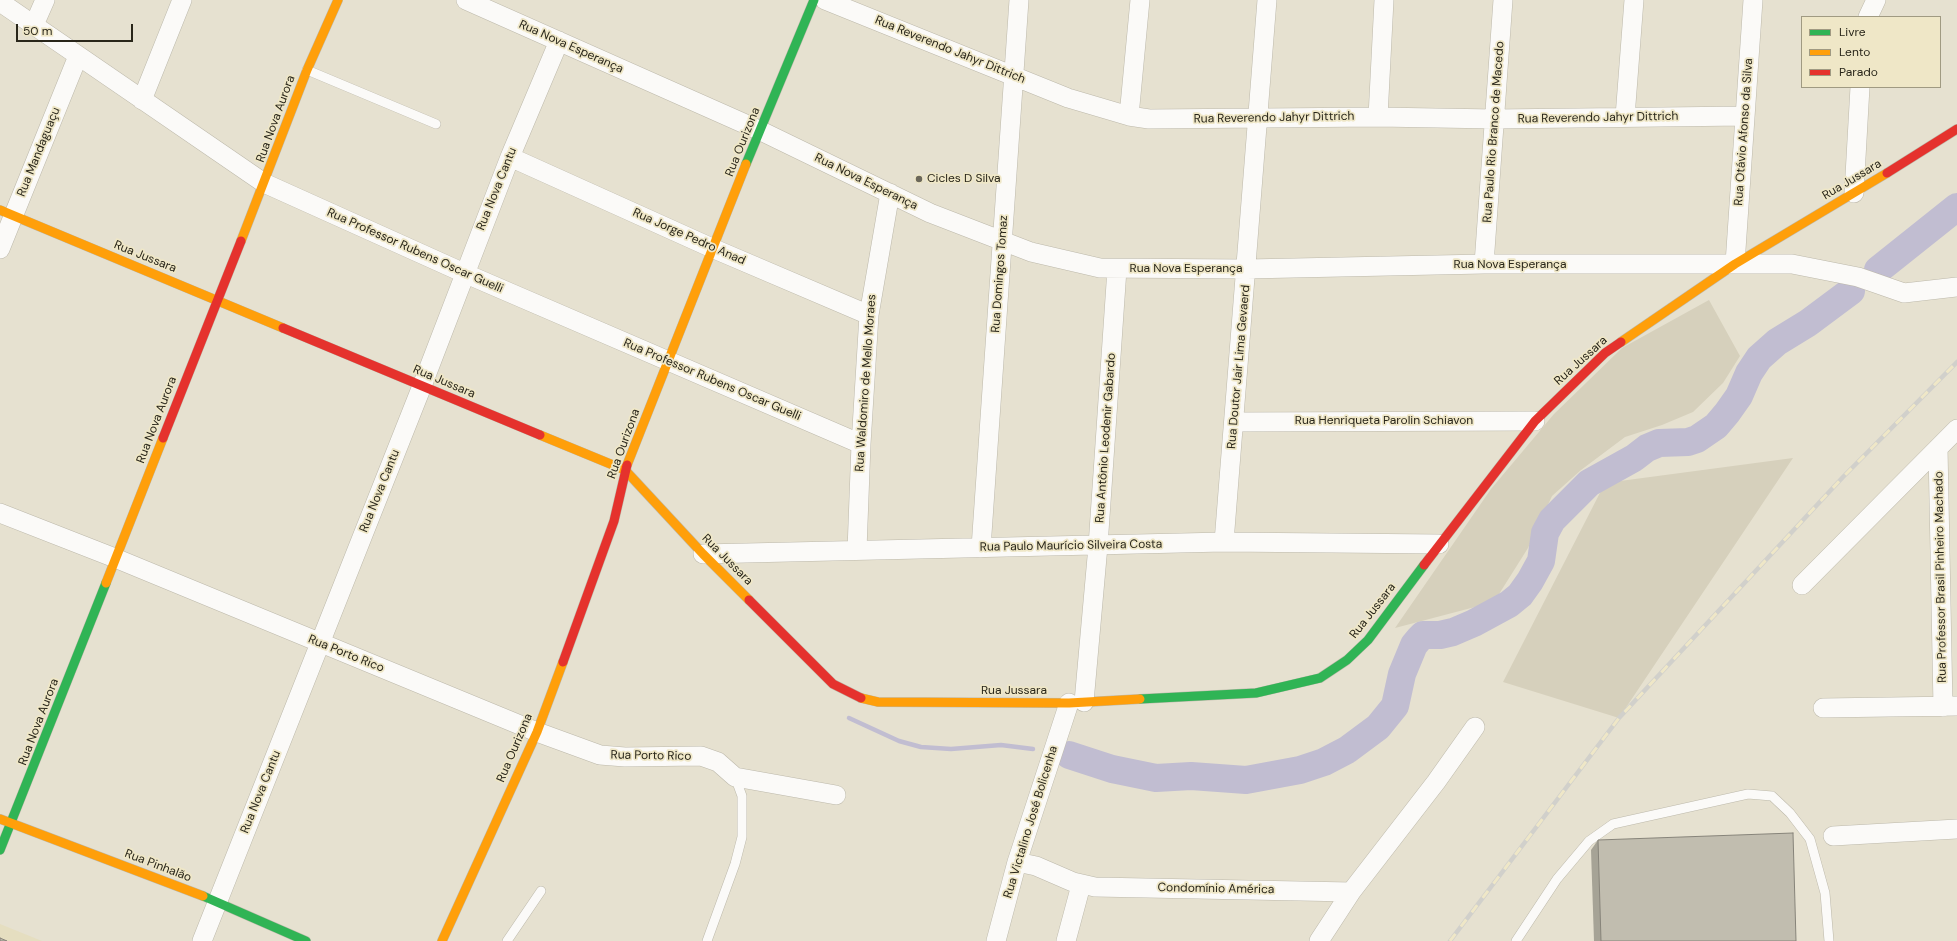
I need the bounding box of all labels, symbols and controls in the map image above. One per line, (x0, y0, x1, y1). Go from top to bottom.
street label: Rua Reverendo Jahyr Dittrich (873, 13, 1027, 87)
scale bar (18, 16, 135, 42)
legend (1801, 16, 1941, 88)
street label: Rua Nova Esperança (516, 17, 626, 77)
text: 50 m (23, 23, 52, 39)
text: Livre (1839, 24, 1866, 40)
street label: Rua Paulo Rio Branco de Macedo (1480, 41, 1508, 223)
text: Lento (1839, 44, 1870, 60)
street label: Rua Otávio Afonso da Silva (1732, 58, 1756, 206)
text: Parado (1839, 64, 1878, 80)
street label: Rua Nova Aurora (254, 74, 298, 164)
street label: Rua Mandaguaçu (15, 105, 63, 199)
street label: Rua Ourizona (723, 105, 763, 179)
street label: Rua Reverendo Jahyr Dittrich (1193, 109, 1355, 127)
street label: Rua Reverendo Jahyr Dittrich (1517, 109, 1679, 127)
street label: Rua Nova Cantu (474, 145, 520, 233)
street label: Rua Nova Esperança (812, 151, 920, 213)
street label: Rua Jussara (1820, 157, 1884, 203)
place label: Cicles D Silva (927, 172, 1001, 186)
marker: Cicles D Silva (914, 174, 924, 184)
street label: Rua Professor Rubens Oscar Guelli (325, 206, 505, 296)
street label: Rua Jorge Pedro Anad (630, 206, 748, 268)
street label: Rua Domingos Tomaz (989, 215, 1011, 333)
street label: Rua Jussara (112, 238, 178, 276)
street label: Rua Nova Esperança (1454, 258, 1566, 272)
street label: Rua Nova Esperança (1130, 262, 1242, 276)
street label: Rua Doutor Jair Lima Gevaerd (1225, 284, 1253, 450)
street label: Rua Waldomiro de Mello Moraes (853, 294, 879, 472)
street label: Rua Jussara (1552, 334, 1610, 388)
street label: Rua Professor Rubens Oscar Guelli (621, 336, 803, 424)
street label: Rua Antônio Leodenir Gabardo (1093, 352, 1119, 524)
street label: Rua Jussara (411, 362, 477, 402)
street label: Rua Nova Aurora (134, 375, 180, 465)
street label: Rua Ourizona (605, 407, 643, 481)
street label: Rua Henriqueta Parolin Schiavon (1295, 414, 1473, 428)
street label: Rua Nova Cantu (357, 447, 403, 535)
street label: Rua Professor Brasil Pinheiro Machado (1932, 471, 1950, 683)
street label: Rua Jussara (699, 532, 755, 588)
street label: Rua Paulo Maurício Silveira Costa (980, 537, 1162, 555)
street label: Rua Jussara (1347, 581, 1399, 641)
street label: Rua Porto Rico (306, 632, 386, 676)
street label: Rua Nova Aurora (16, 677, 62, 767)
street label: Rua Jussara (981, 684, 1047, 698)
street label: Rua Ourizona (494, 711, 536, 785)
street label: Rua Victalino José Bolicenha (1001, 744, 1061, 900)
street label: Rua Nova Cantu (238, 748, 284, 836)
street label: Rua Porto Rico (611, 748, 691, 764)
street label: Rua Pinhalão (123, 847, 193, 885)
street label: Condomínio América (1157, 881, 1275, 897)

